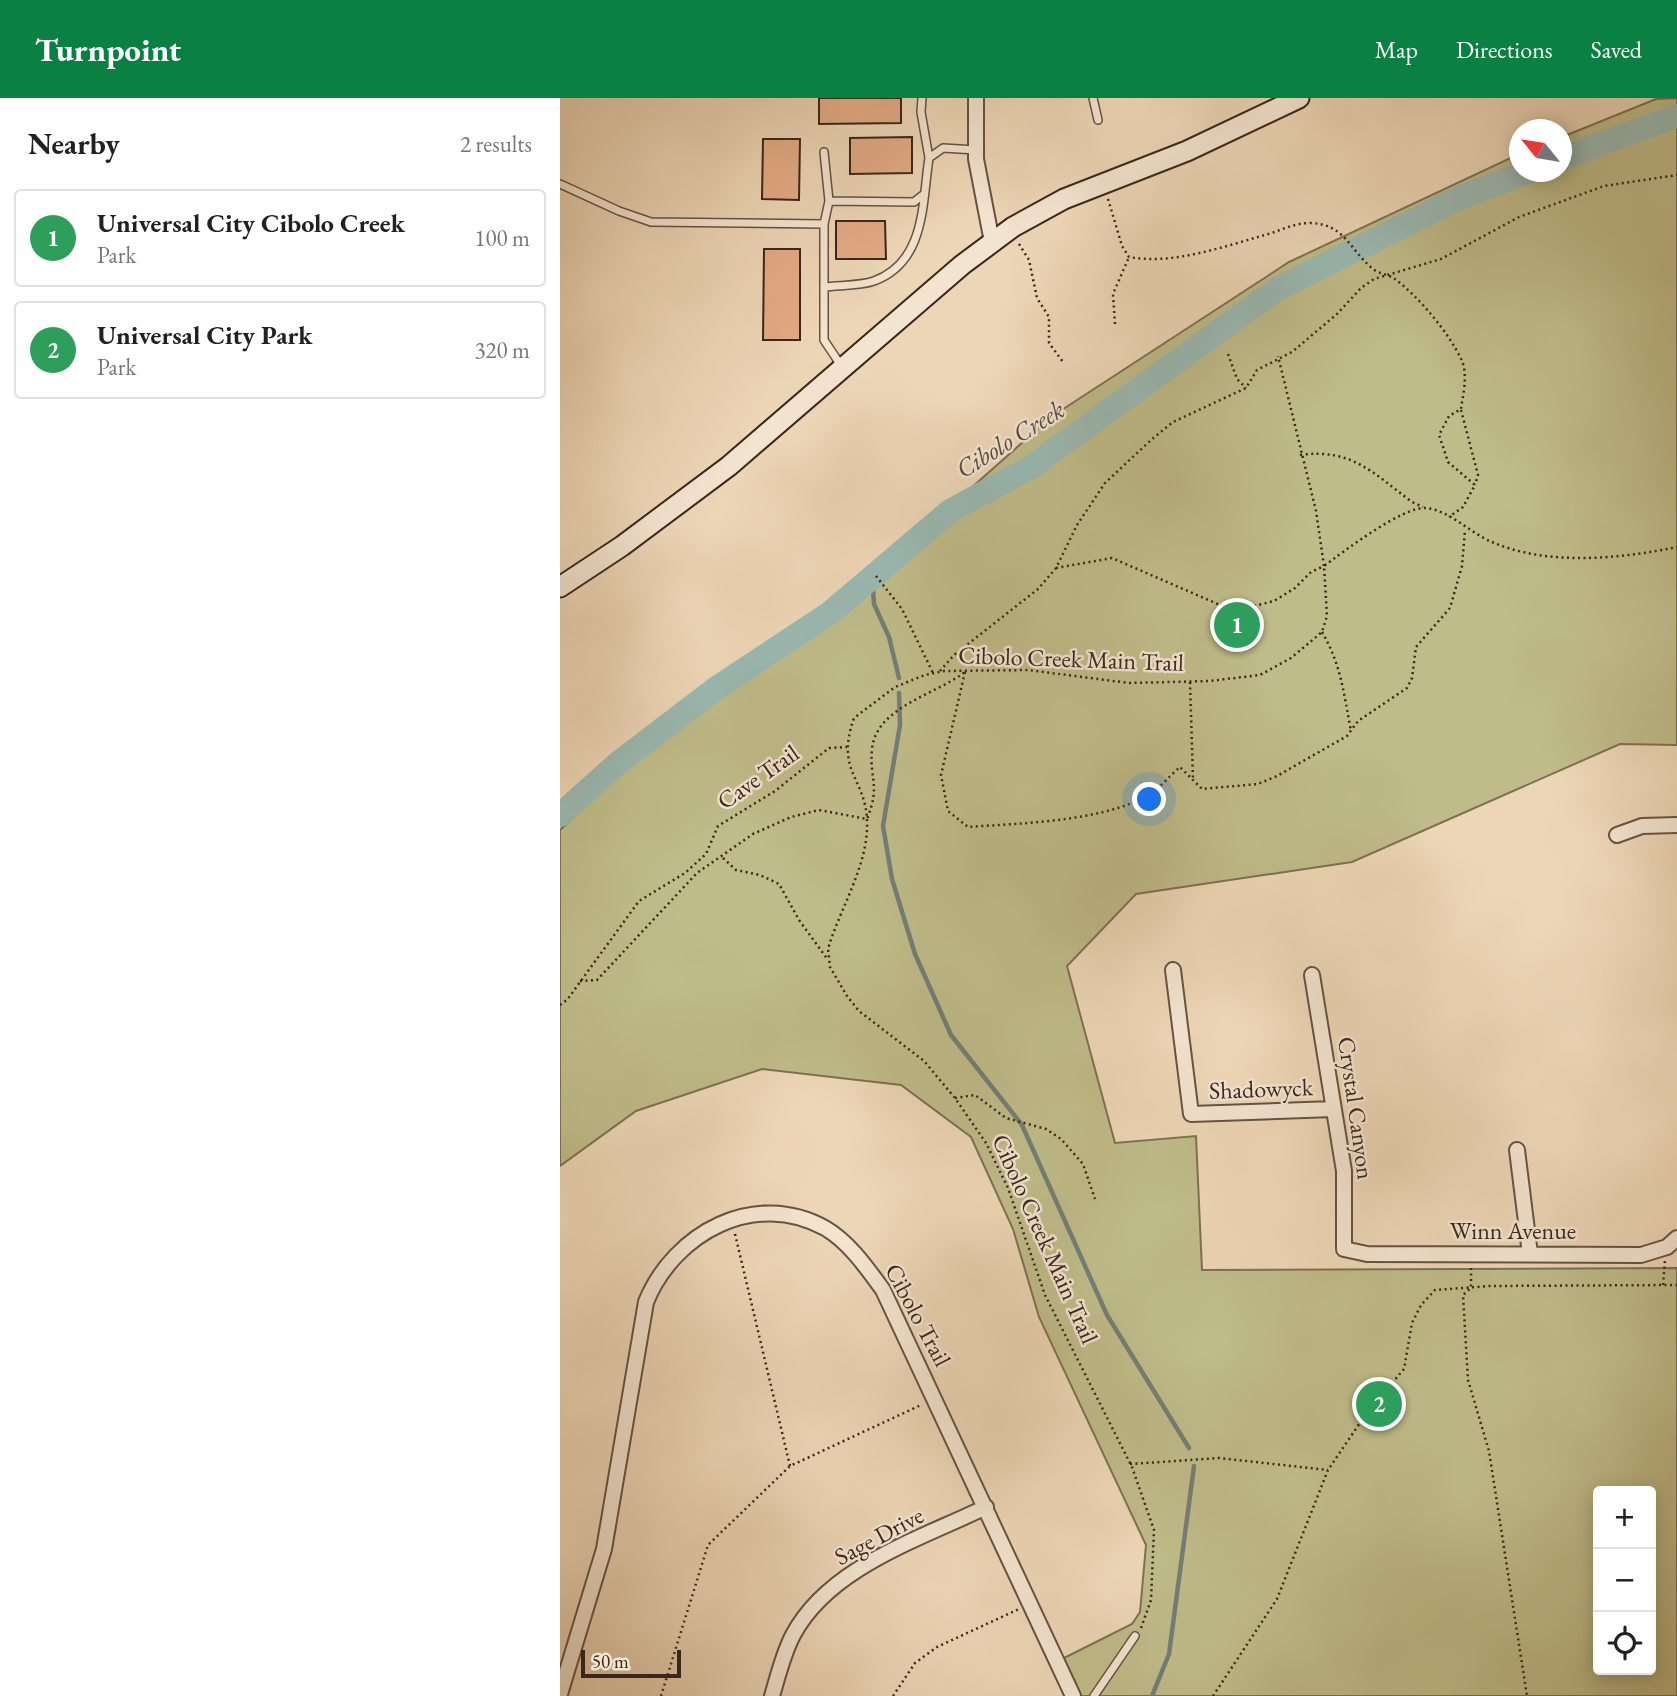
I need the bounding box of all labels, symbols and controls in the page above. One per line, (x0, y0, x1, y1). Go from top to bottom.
text: Turnpoint (35, 28, 181, 71)
text: Map (1375, 34, 1418, 65)
text: Directions (1456, 34, 1553, 65)
text: Saved (1591, 34, 1642, 65)
north arrow (1509, 119, 1572, 182)
text: Nearby (28, 124, 120, 163)
text: 2 results (460, 129, 532, 159)
text: Universal City Cibolo Creek (97, 206, 405, 240)
text: 1 (47, 223, 59, 253)
text: 100 m (474, 223, 530, 253)
text: Park (97, 240, 136, 270)
text: Universal City Park (97, 318, 312, 352)
text: 2 (47, 335, 59, 365)
text: 320 m (474, 335, 530, 365)
text: Park (97, 352, 136, 382)
water label: Cibolo Creek (949, 392, 1071, 486)
pin: 1 (1214, 599, 1260, 651)
street label: Cibolo Creek Main Trail (958, 639, 1185, 678)
street label: Cave Trail (711, 737, 805, 816)
your location (1132, 782, 1166, 816)
street label: Crystal Canyon (1331, 1035, 1382, 1182)
street label: Shadowyck (1208, 1071, 1314, 1106)
street label: Cibolo Creek Main Trail (985, 1129, 1106, 1348)
street label: Winn Avenue (1450, 1215, 1576, 1246)
street label: Cibolo Trail (878, 1258, 959, 1372)
pin: 2 (1356, 1378, 1402, 1430)
map controls (1593, 1486, 1656, 1675)
button: + (1593, 1486, 1656, 1549)
street label: Sage Drive (829, 1499, 929, 1572)
button: − (1593, 1549, 1656, 1612)
button: locate (1593, 1612, 1656, 1675)
scale bar (581, 1647, 681, 1679)
text: 50 m (592, 1649, 629, 1674)

